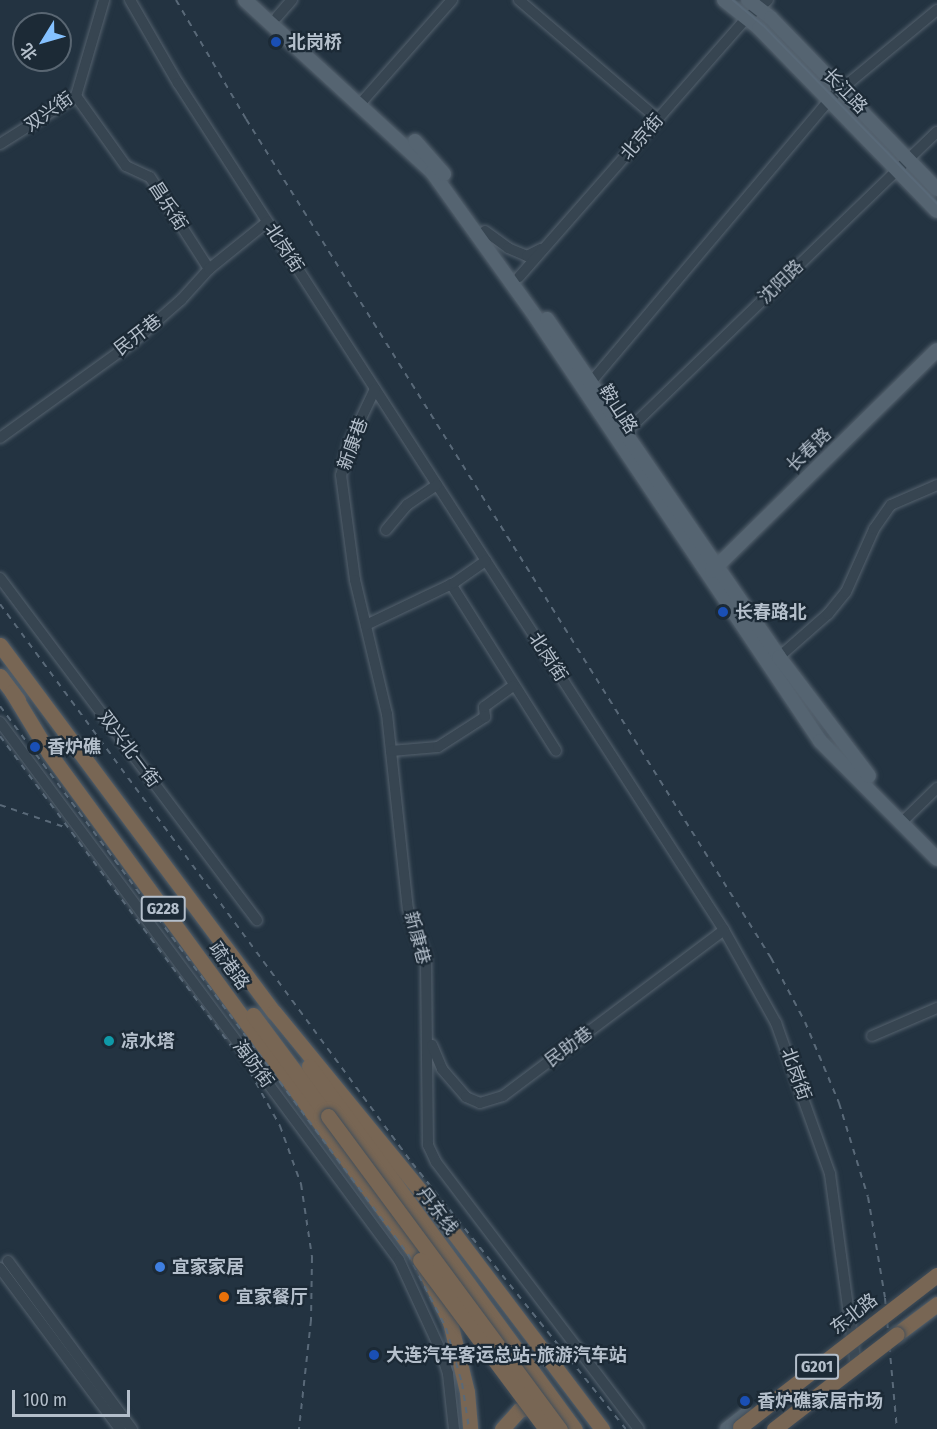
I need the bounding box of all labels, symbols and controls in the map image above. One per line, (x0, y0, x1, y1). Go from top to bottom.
north arrow (12, 12, 72, 72)
place label: 北岗桥 (288, 31, 342, 53)
marker: 北岗桥 (269, 35, 283, 49)
text: 北 (16, 40, 41, 64)
street label: 长江路 (818, 64, 872, 118)
street label: 双兴街 (21, 88, 77, 136)
street label: 北京街 (616, 110, 668, 164)
street label: 昌乐街 (144, 177, 192, 235)
street label: 北岗街 (260, 219, 308, 277)
street label: 沈阳路 (754, 255, 808, 309)
street label: 民开巷 (110, 310, 166, 360)
street label: 鞍山路 (594, 380, 642, 438)
street label: 新康巷 (334, 415, 372, 473)
street label: 长春路 (782, 423, 836, 477)
place label: 长春路北 (735, 601, 807, 623)
marker: 长春路北 (716, 605, 730, 619)
street label: 北岗街 (524, 628, 572, 686)
street label: 双兴北一街 (93, 707, 165, 791)
place label: 香炉礁 (47, 736, 101, 758)
marker: 香炉礁 (28, 740, 42, 754)
road number: G228 (140, 896, 186, 922)
street label: 新康巷 (400, 909, 434, 967)
street label: 疏港路 (204, 938, 254, 994)
street label: 民助巷 (541, 1022, 597, 1072)
place label: 凉水塔 (121, 1030, 175, 1052)
marker: 凉水塔 (102, 1034, 116, 1048)
street label: 海防街 (228, 1036, 278, 1092)
street label: 北岗街 (777, 1045, 815, 1103)
street label: 丹东线 (412, 1183, 462, 1239)
place label: 宜家家居 (172, 1256, 244, 1278)
marker: 宜家家居 (153, 1260, 167, 1274)
place label: 宜家餐厅 (236, 1286, 308, 1308)
street label: 东北路 (826, 1289, 882, 1339)
marker: 宜家餐厅 (217, 1290, 231, 1304)
place label: 大连汽车客运总站-旅游汽车站 (386, 1344, 627, 1366)
marker: 大连汽车客运总站-旅游汽车站 (367, 1348, 381, 1362)
road number: G201 (794, 1354, 840, 1380)
scale bar (15, 1378, 134, 1416)
text: 100 m (23, 1389, 67, 1411)
place label: 香炉礁家居市场 (757, 1390, 883, 1412)
marker: 香炉礁家居市场 (738, 1394, 752, 1408)

